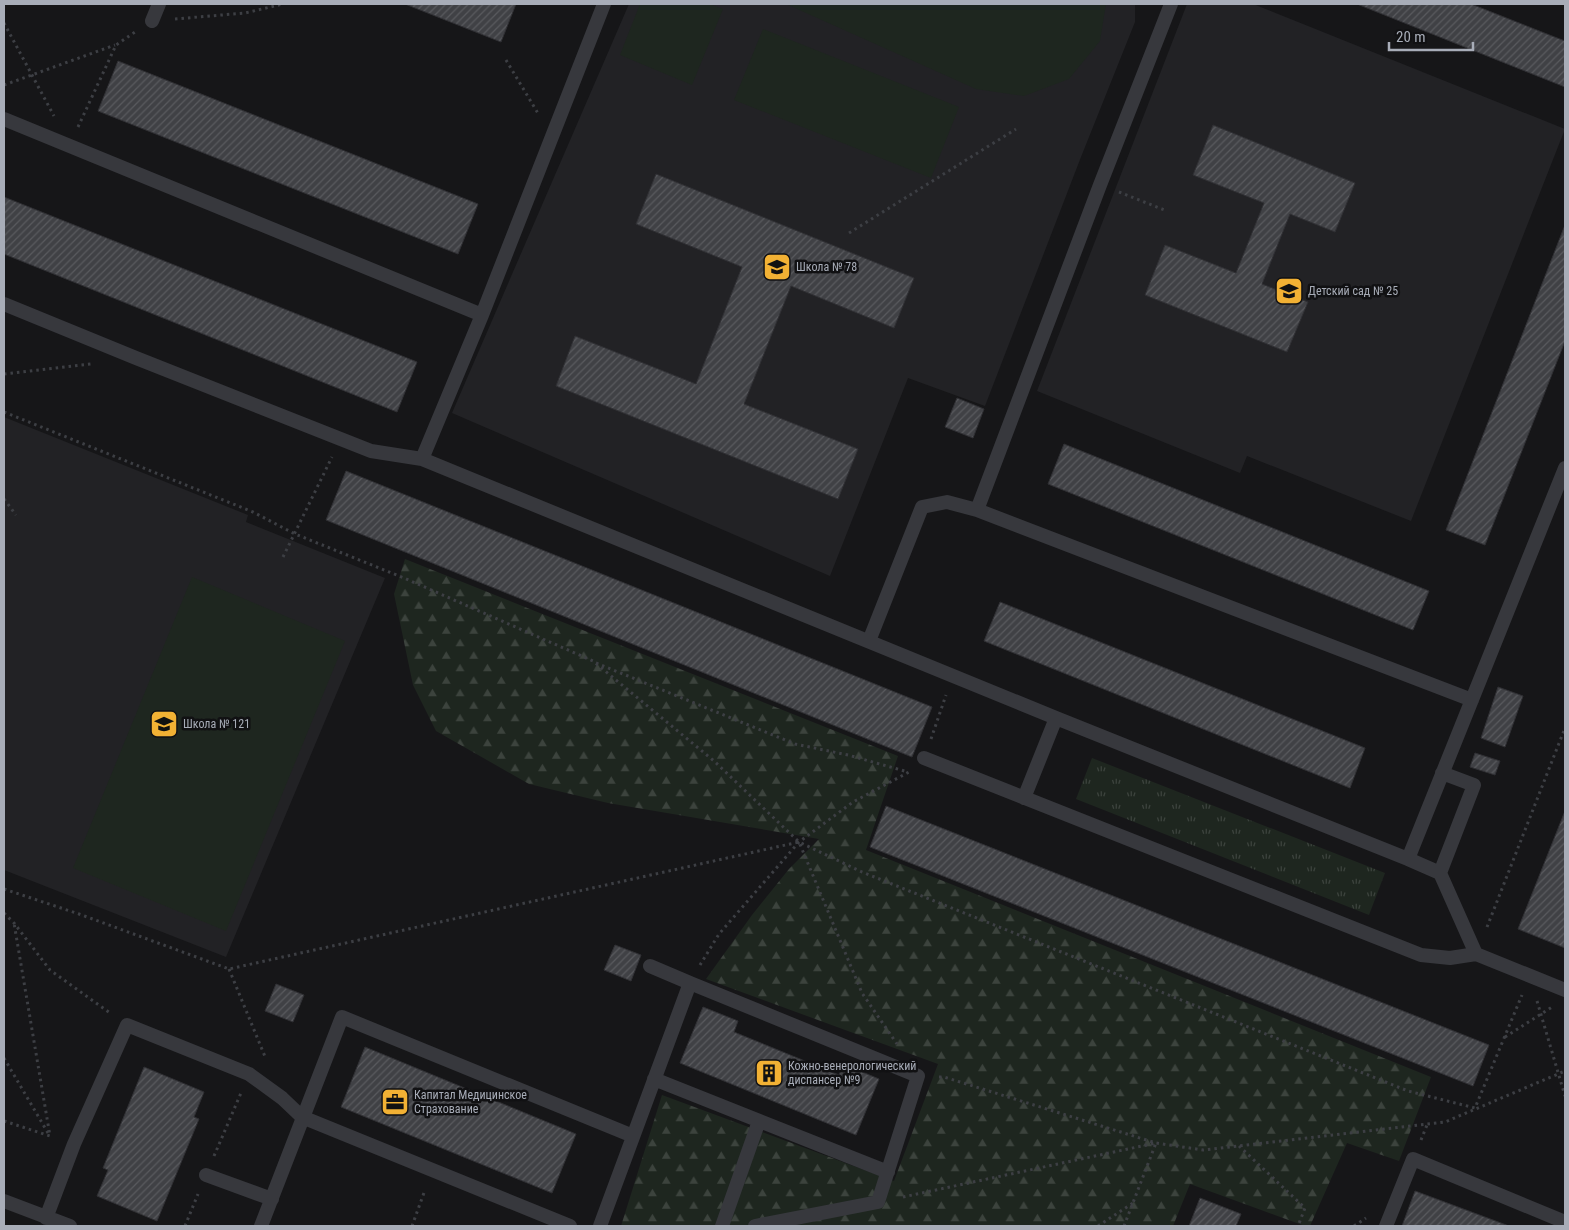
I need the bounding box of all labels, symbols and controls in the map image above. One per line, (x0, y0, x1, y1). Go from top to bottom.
scale bar (1389, 20, 1473, 52)
text: 20 m (1396, 28, 1426, 46)
school or university icon: Школа № 78 (762, 252, 792, 282)
place label: Школа № 78 (796, 260, 857, 274)
school or university icon: Детский сад № 25 (1274, 276, 1304, 306)
place label: Детский сад № 25 (1308, 284, 1398, 298)
school or university icon: Школа № 121 (149, 709, 179, 739)
place label: Школа № 121 (183, 717, 250, 731)
building icon: Кожно-венерологический диспансер №9 (754, 1058, 784, 1088)
place label: Кожно-венерологический диспансер №9 (788, 1059, 916, 1087)
office icon: Капитал Медицинское Страхование (380, 1087, 410, 1117)
place label: Капитал Медицинское Страхование (414, 1088, 527, 1116)

